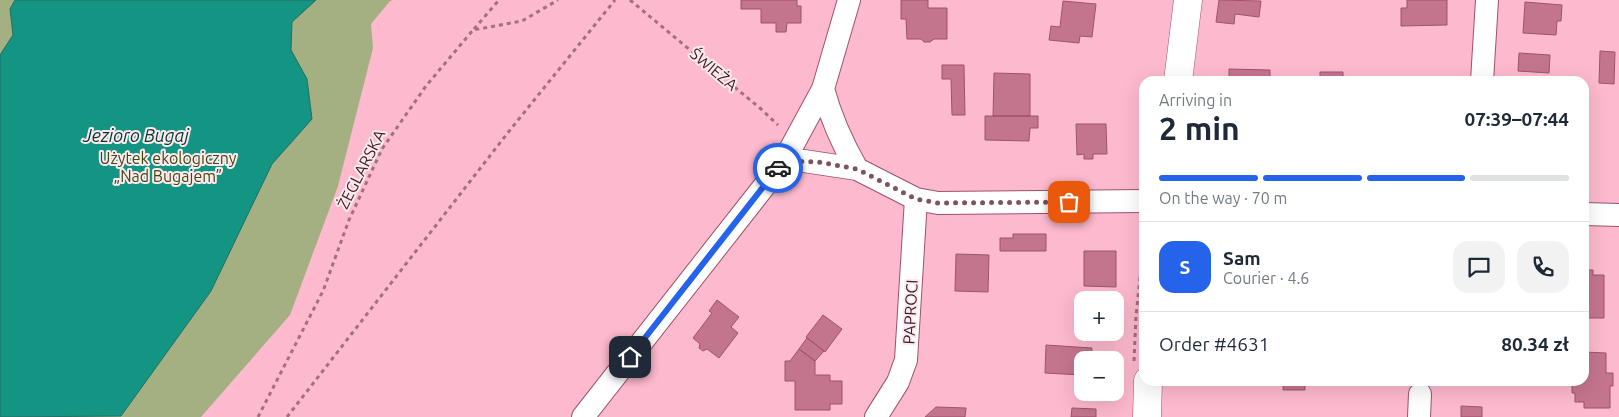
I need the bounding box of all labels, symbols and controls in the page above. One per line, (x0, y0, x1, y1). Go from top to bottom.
street label: ŚWIEŻA (687, 43, 742, 94)
text: Arriving in (1159, 91, 1232, 109)
text: 07:39–07:44 (1464, 108, 1569, 130)
text: 2 min (1159, 110, 1240, 146)
water label: Jezioro Bugaj (82, 125, 190, 145)
street label: ŻEGLARSKA (333, 126, 389, 212)
courier (753, 143, 803, 193)
park label: Użytek ekologiczny „Nad Bugajem” (100, 149, 237, 185)
icon: car (764, 154, 792, 182)
pin (1048, 181, 1090, 223)
icon: bag (1055, 188, 1083, 216)
text: On the way · 70 m (1159, 189, 1287, 207)
button: chat (1453, 241, 1505, 293)
button: phone (1517, 241, 1569, 293)
text: Sam (1223, 247, 1261, 269)
text: S (1180, 256, 1190, 278)
text: Courier · 4.6 (1223, 269, 1309, 287)
street label: PAPROCI (899, 279, 921, 345)
map controls (1074, 291, 1124, 401)
button: + (1074, 291, 1124, 341)
text: Order #4631 (1159, 333, 1269, 355)
text: 80.34 zł (1501, 333, 1569, 355)
pin (609, 336, 651, 378)
icon: home (616, 343, 644, 371)
button: − (1074, 351, 1124, 401)

